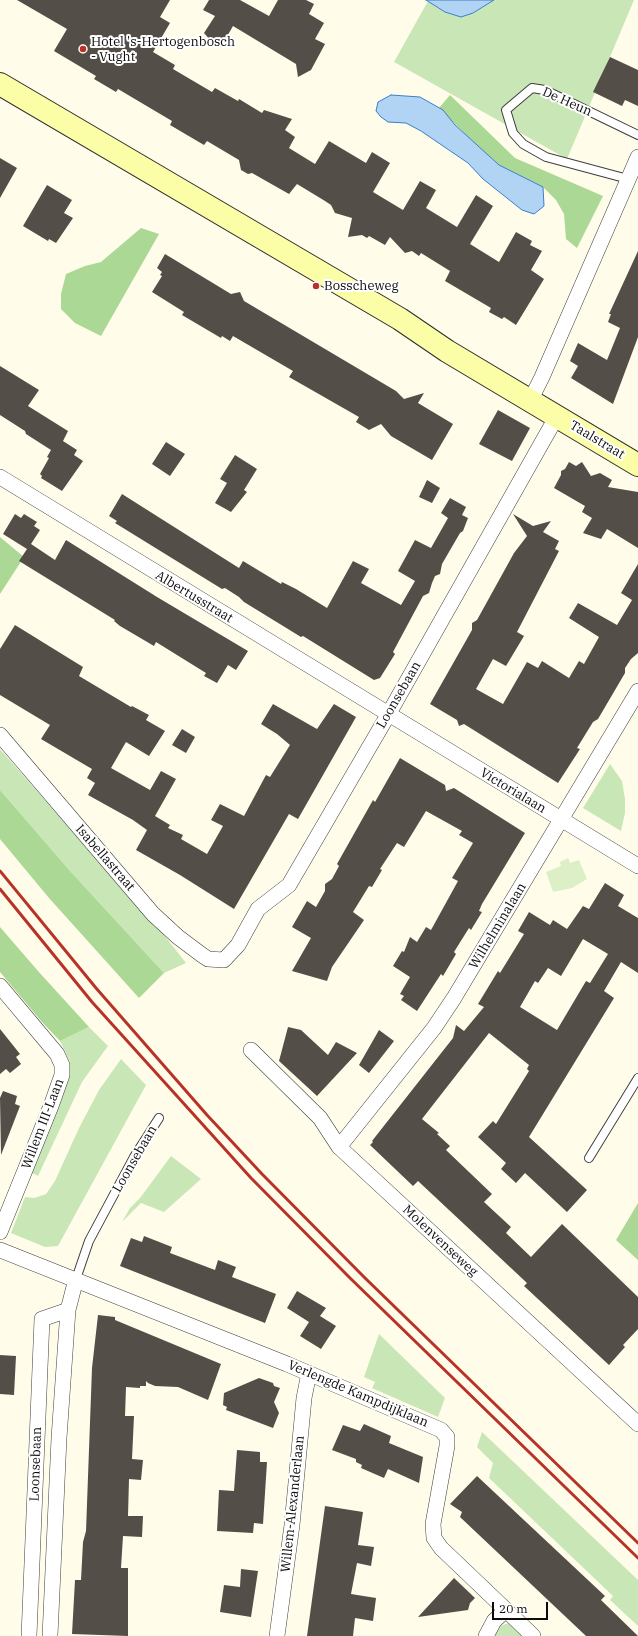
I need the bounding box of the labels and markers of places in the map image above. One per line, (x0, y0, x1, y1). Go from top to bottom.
place label: Hotel 's-Hertogenbosch - Vught (91, 34, 235, 65)
marker: Hotel 's-Hertogenbosch - Vught (78, 44, 88, 54)
place label: Bosscheweg (324, 278, 398, 294)
marker: Bosscheweg (311, 281, 321, 291)

